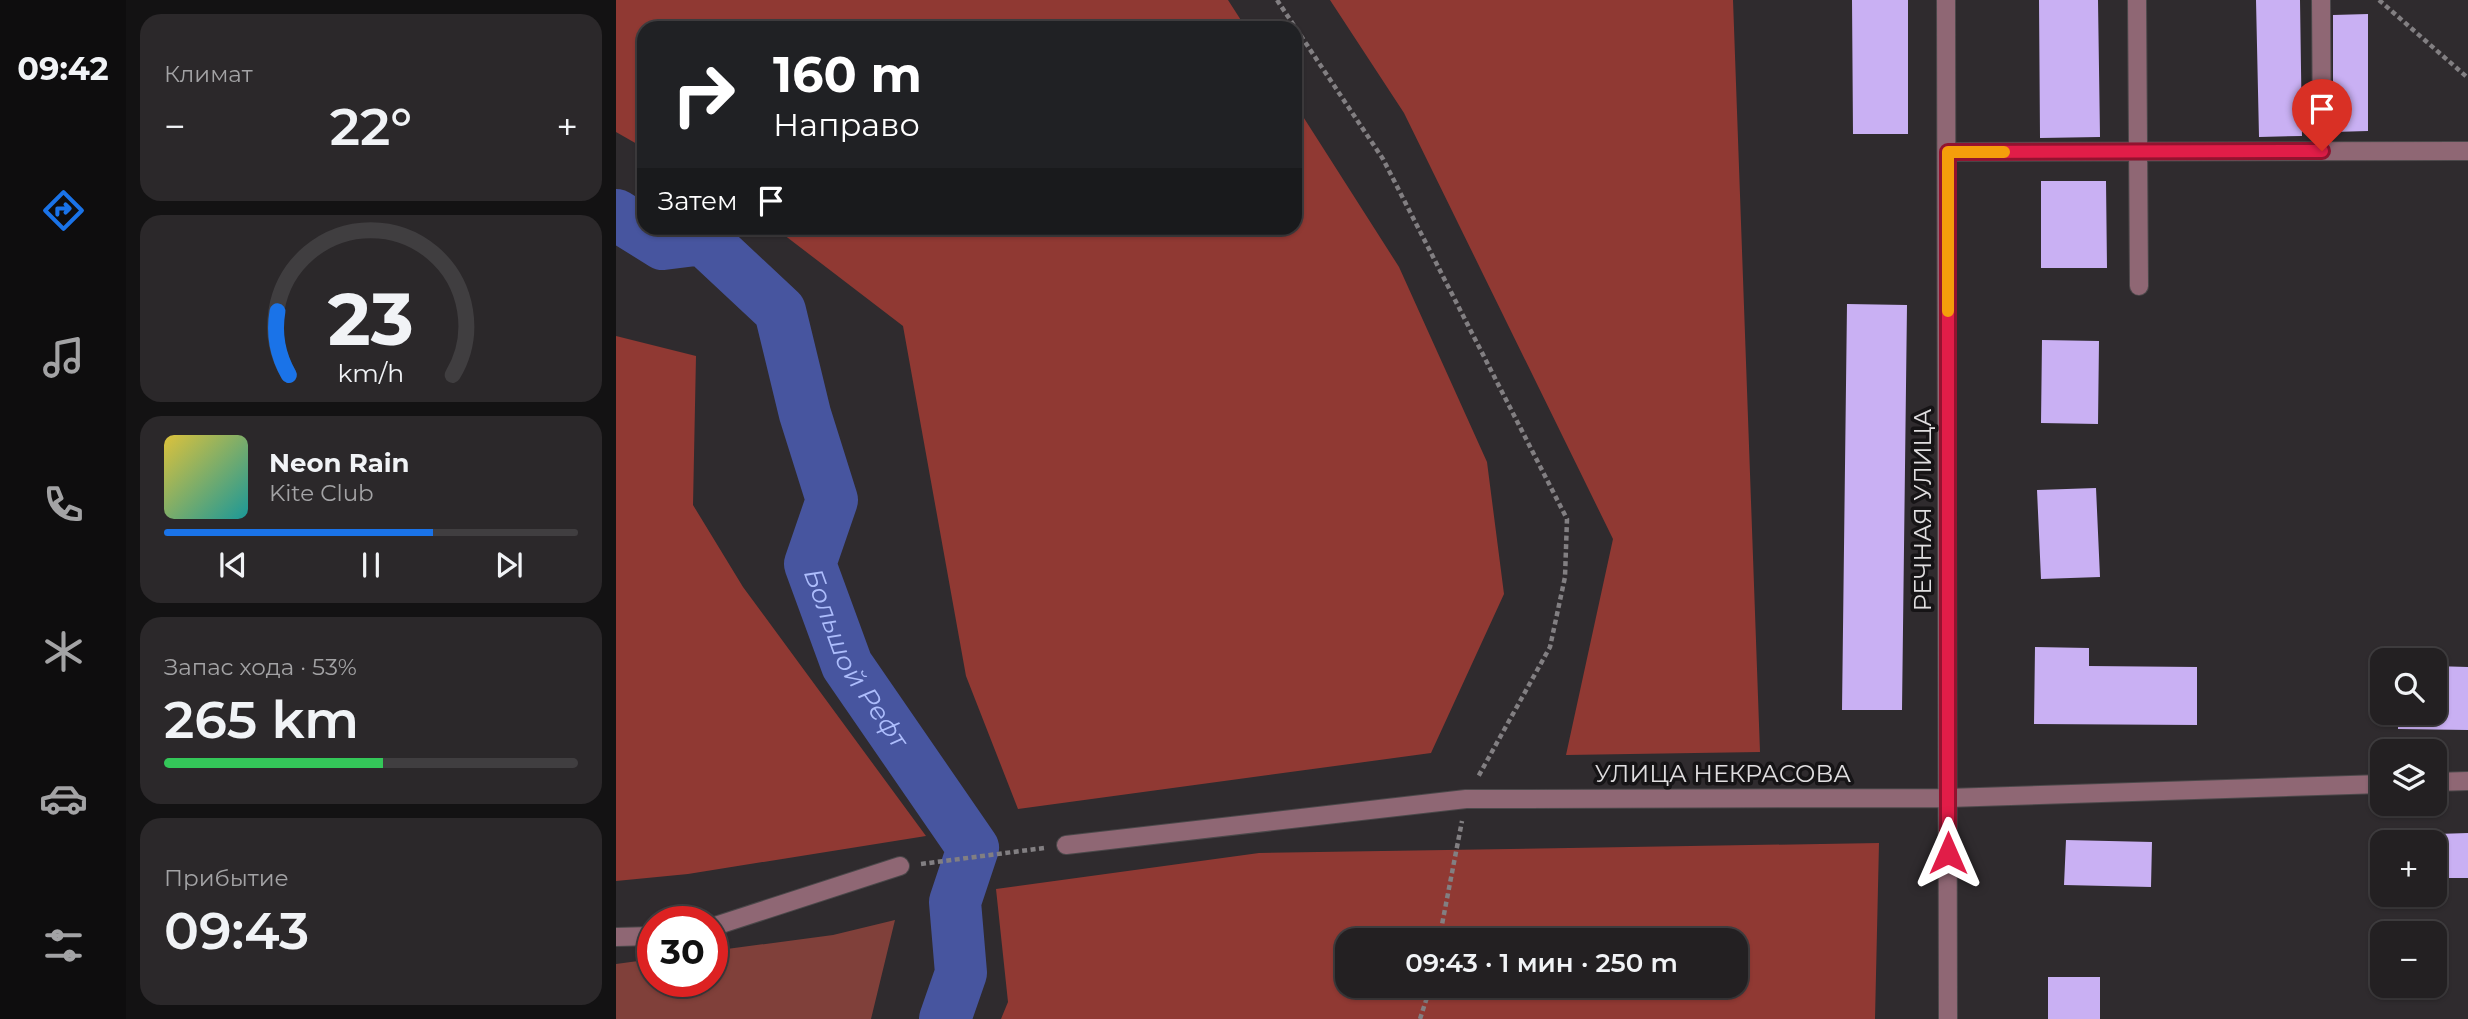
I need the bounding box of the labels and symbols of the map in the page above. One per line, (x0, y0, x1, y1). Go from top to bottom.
pin (2292, 79, 2352, 151)
street label: РЕЧНАЯ УЛИЦА (1908, 409, 1937, 611)
water label: Большой Рефт (797, 564, 916, 755)
street label: УЛИЦА НЕКРАСОВА (1595, 759, 1851, 788)
position arrow (1911, 816, 1985, 890)
speed limit sign: 30 (637, 906, 728, 997)

